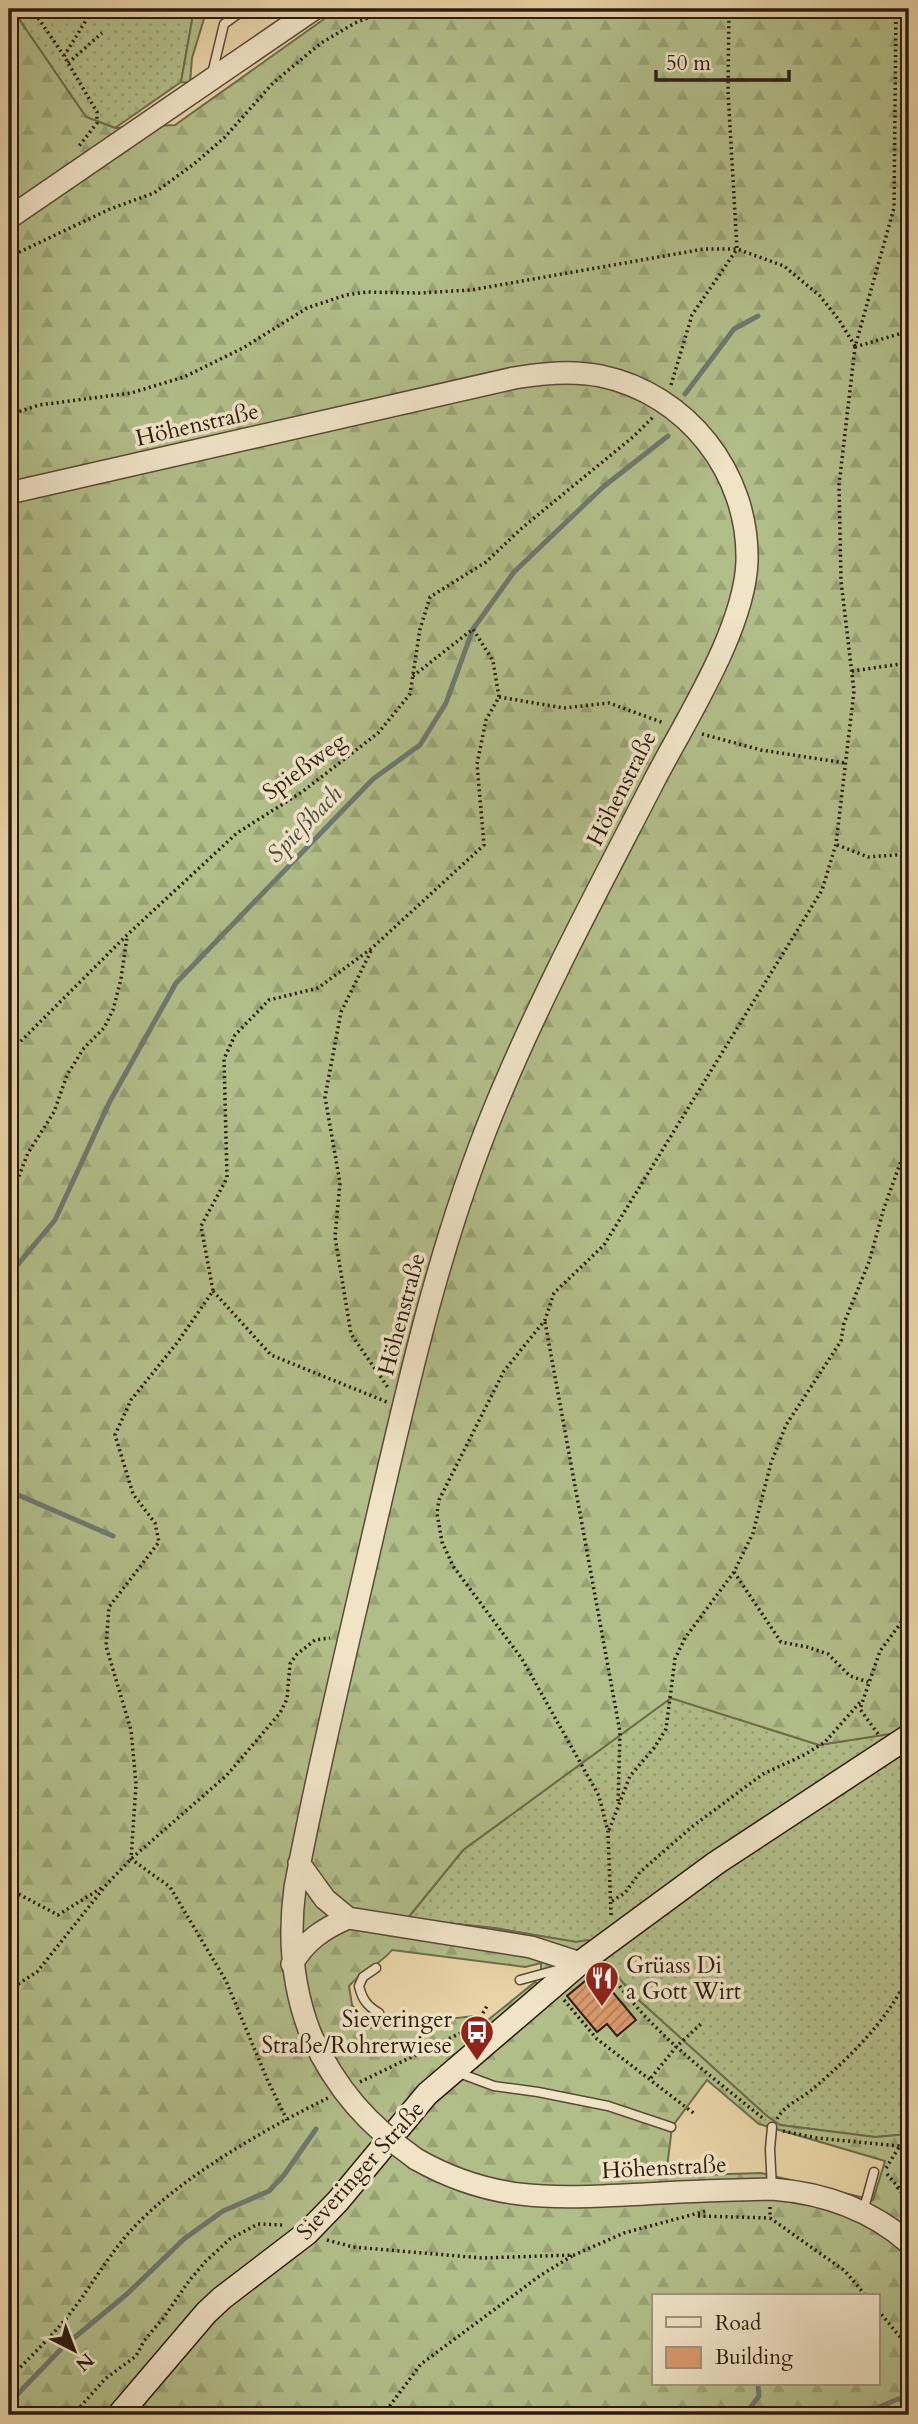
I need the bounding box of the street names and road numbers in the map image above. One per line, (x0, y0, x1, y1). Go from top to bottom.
street label: Höhenstraße (133, 395, 262, 454)
street label: Höhenstraße (579, 725, 664, 851)
street label: Spießweg (256, 726, 352, 807)
street label: Höhenstraße (370, 1250, 433, 1379)
street label: Sieveringer Straße (289, 2094, 431, 2247)
street label: Höhenstraße (601, 2149, 727, 2186)

